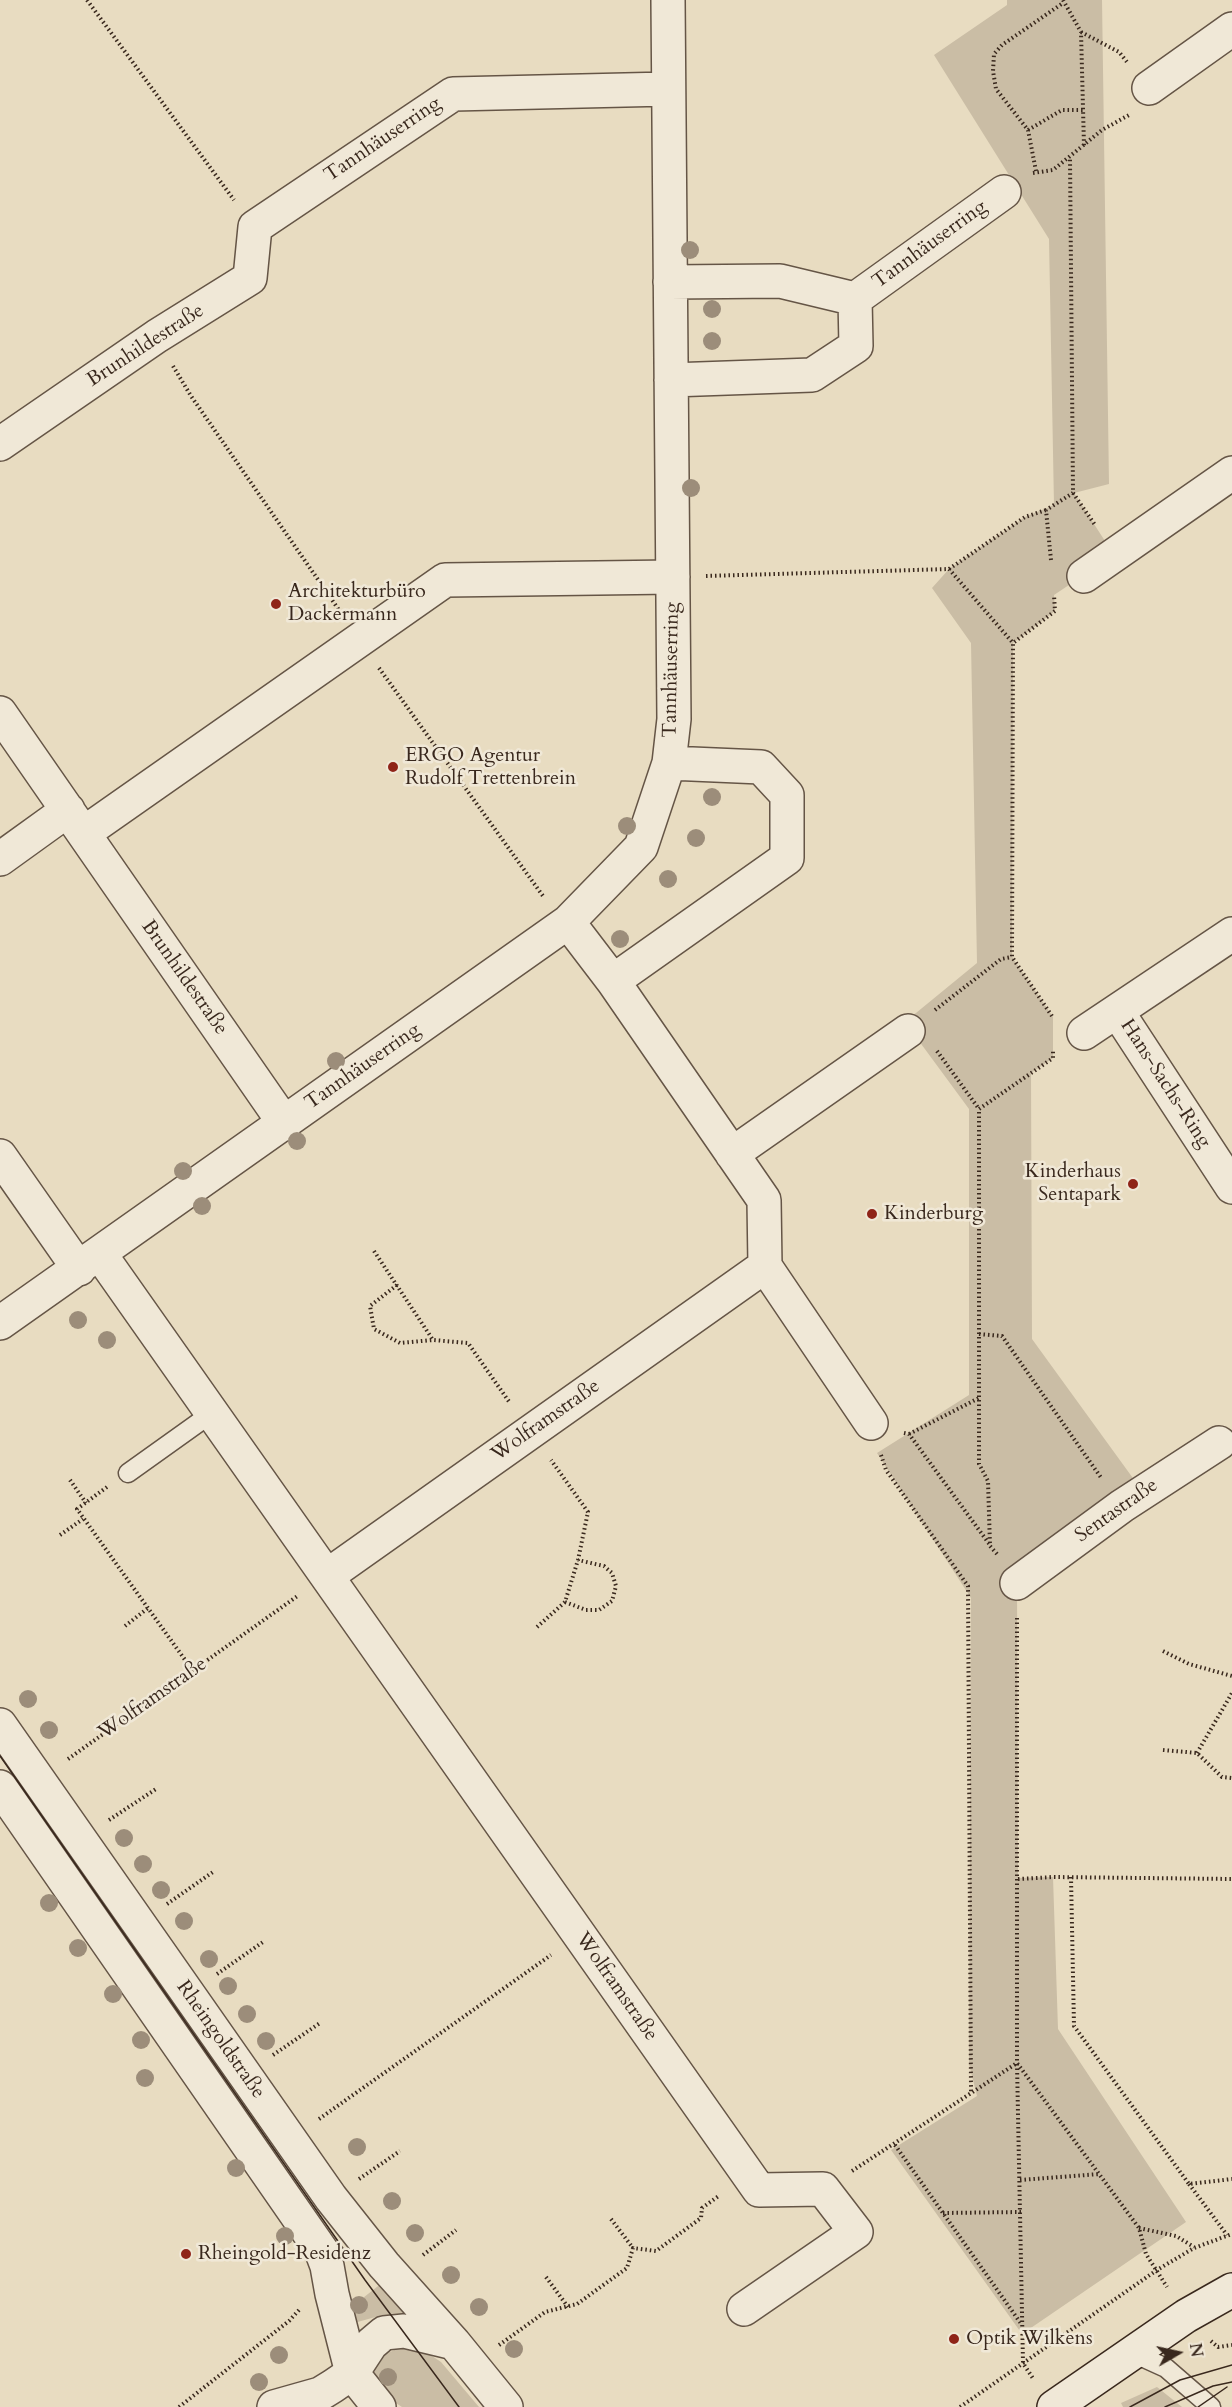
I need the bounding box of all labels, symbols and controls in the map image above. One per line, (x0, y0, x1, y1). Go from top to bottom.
street label: Tannhäuserring (320, 92, 446, 188)
street label: Tannhäuserring (868, 196, 992, 294)
street label: Brunhildestraße (83, 299, 209, 393)
place label: Architekturbüro Dackermann (288, 580, 426, 627)
marker: Architekturbüro Dackermann (269, 597, 283, 611)
street label: Tannhäuserring (659, 602, 685, 738)
place label: ERGO Agentur Rudolf Trettenbrein (405, 744, 576, 791)
marker: ERGO Agentur Rudolf Trettenbrein (386, 760, 400, 774)
street label: Brunhildestraße (136, 916, 232, 1040)
street label: Hans-Sachs-Ring (1114, 1015, 1216, 1153)
street label: Tannhäuserring (301, 1018, 425, 1116)
place label: Kinderhaus Sentapark (1025, 1160, 1121, 1207)
marker: Kinderhaus Sentapark (1126, 1177, 1140, 1191)
place label: Kinderburg (884, 1202, 983, 1226)
marker: Kinderburg (865, 1207, 879, 1221)
street label: Wolframstraße (487, 1375, 605, 1467)
street label: Sentastraße (1071, 1474, 1163, 1548)
street label: Wolframstraße (94, 1653, 212, 1745)
street label: Wolframstraße (570, 1928, 662, 2046)
street label: Rheingoldstraße (170, 1976, 270, 2104)
place label: Rheingold-Residenz (198, 2242, 371, 2266)
marker: Rheingold-Residenz (179, 2247, 193, 2261)
north arrow (1148, 2323, 1208, 2383)
place label: Optik Wilkens (966, 2327, 1093, 2351)
marker: Optik Wilkens (947, 2332, 961, 2346)
text: N (1184, 2342, 1208, 2359)

